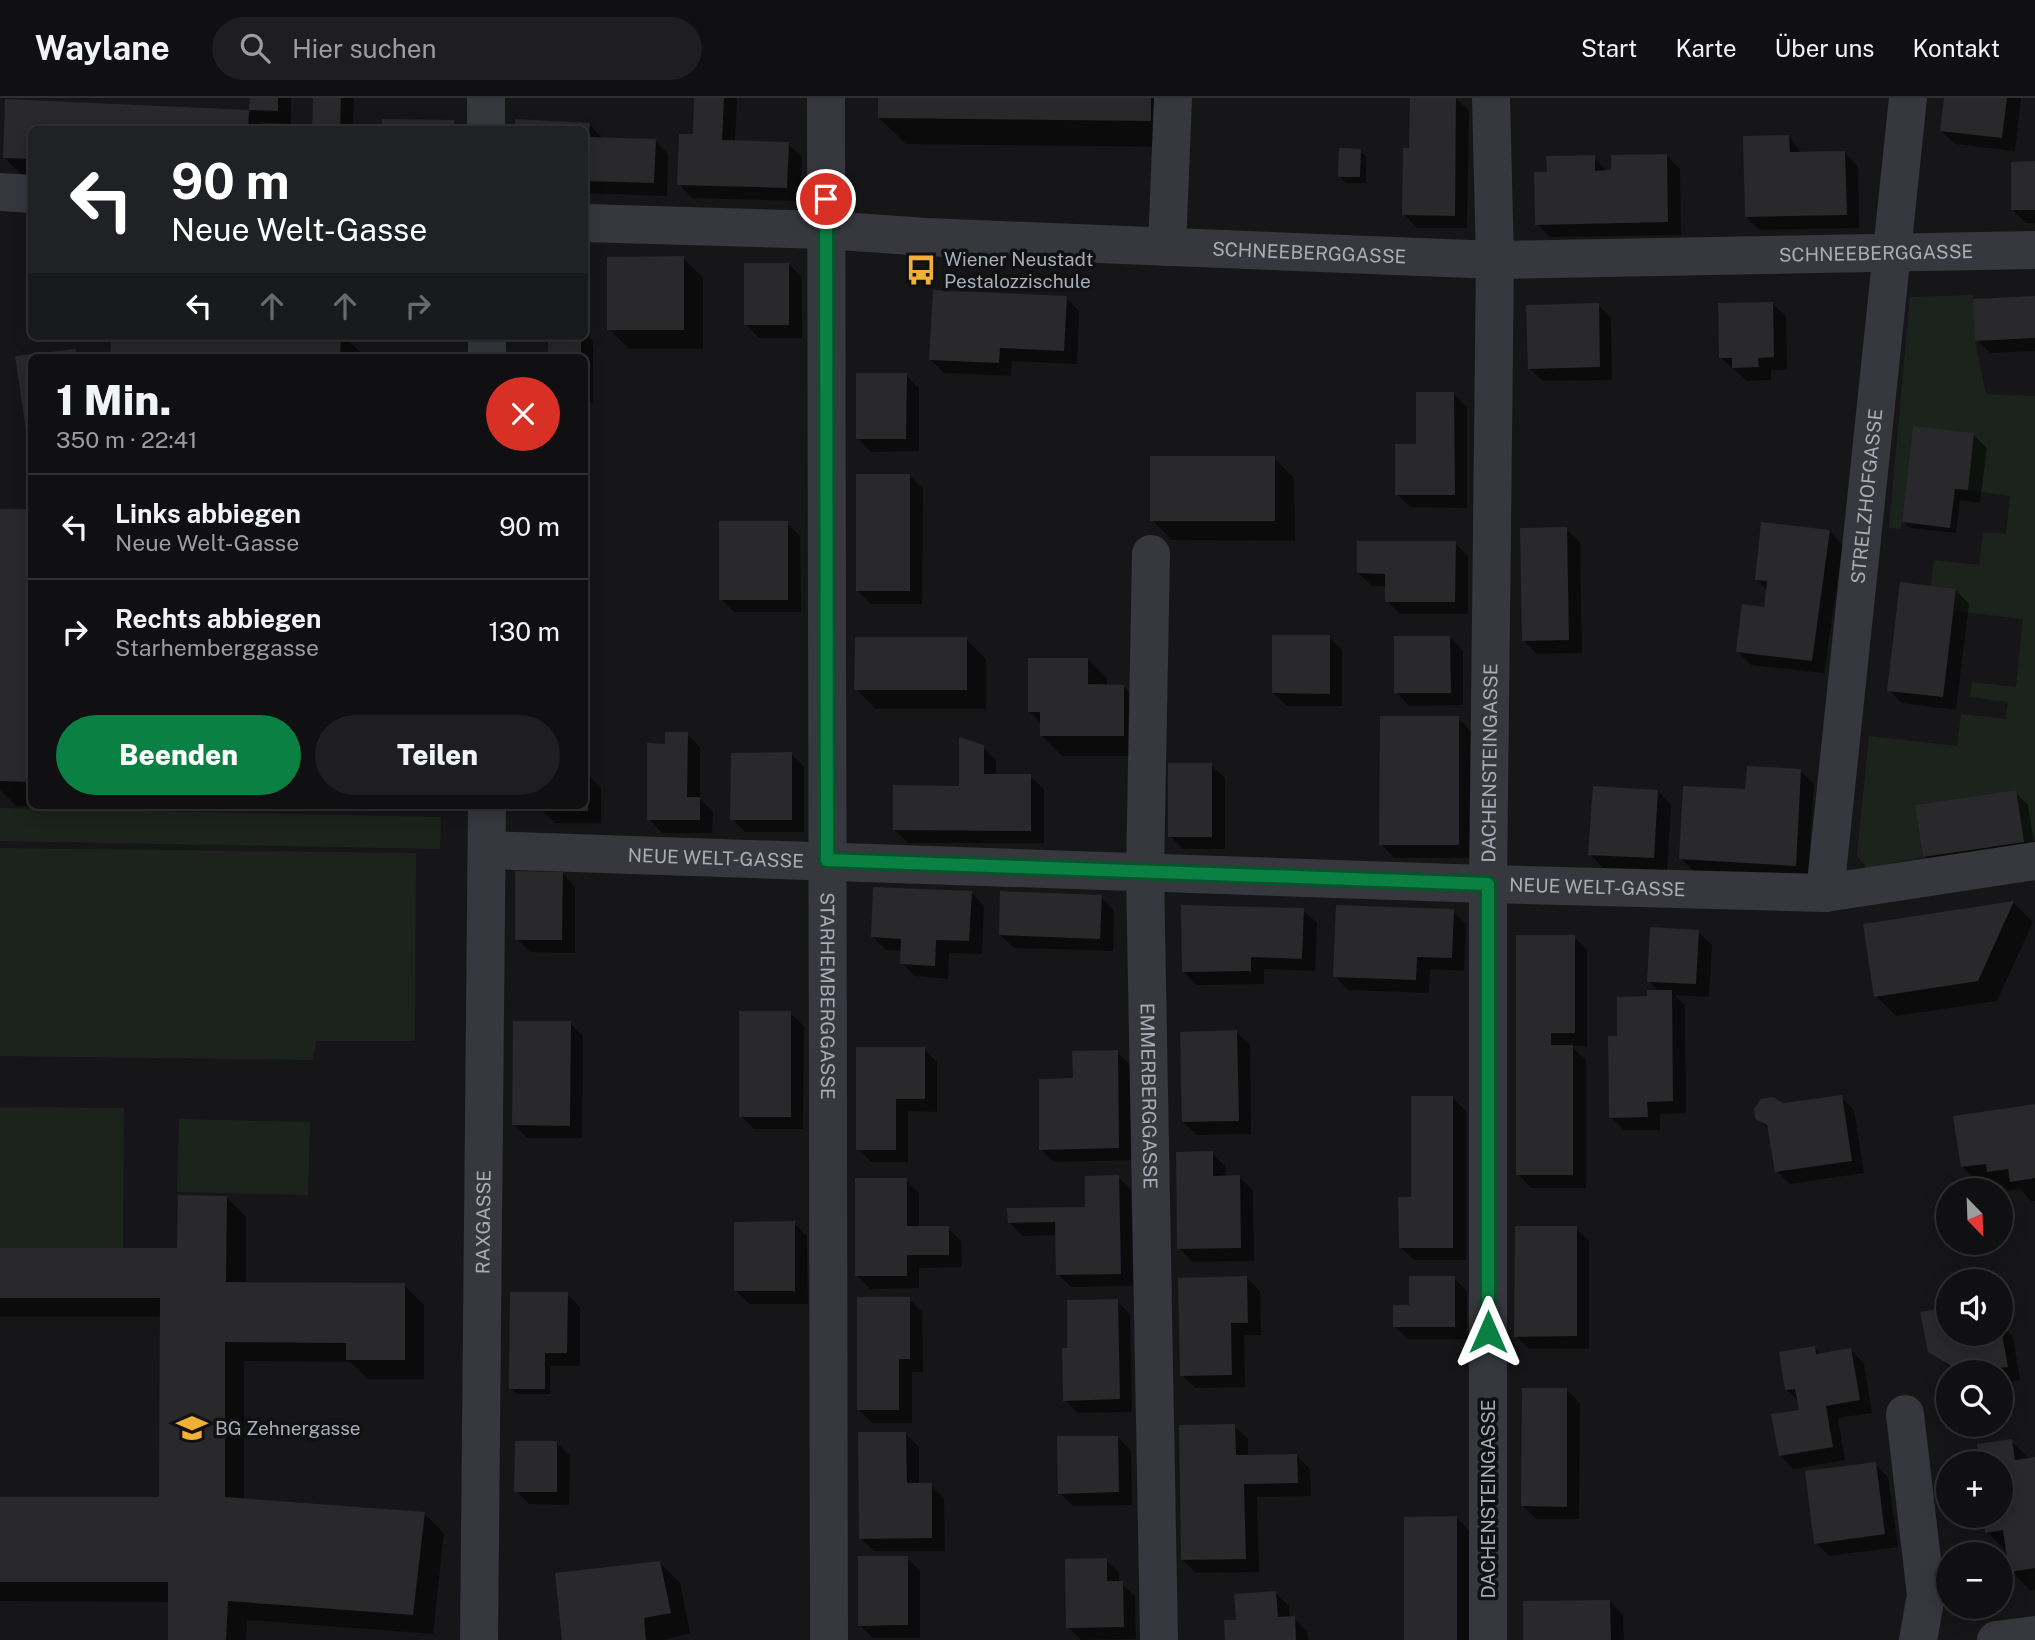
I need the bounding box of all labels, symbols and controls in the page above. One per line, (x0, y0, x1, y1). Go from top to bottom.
search box (212, 17, 702, 80)
text: Waylane (35, 29, 170, 67)
icon: search (236, 29, 274, 67)
text: Hier suchen (292, 33, 436, 64)
text: Start (1581, 34, 1637, 62)
text: Karte (1675, 34, 1737, 62)
text: Über uns (1775, 34, 1874, 62)
text: Kontakt (1912, 34, 2000, 62)
text: 90 m (171, 152, 290, 210)
icon: left (56, 154, 147, 245)
pin (796, 169, 856, 229)
icon: arrive (807, 180, 845, 218)
text: Neue Welt-Gasse (171, 211, 427, 248)
street label: SCHNEEBERGGASSE (1212, 238, 1407, 267)
street label: SCHNEEBERGGASSE (1779, 240, 1973, 266)
place label: Wiener Neustadt Pestalozzischule (944, 248, 1093, 292)
bus stop icon: Wiener Neustadt Pestalozzischule (904, 253, 938, 287)
icon: left (180, 287, 218, 325)
icon: ahead (253, 287, 291, 325)
icon: ahead (326, 287, 364, 325)
icon: right (399, 287, 437, 325)
text: 1 Min. (56, 375, 172, 424)
button: close (486, 377, 560, 451)
street label: STRELZHOFGASSE (1846, 408, 1887, 585)
text: 350 m · 22:41 (56, 426, 197, 453)
text: Links abbiegen (115, 498, 301, 529)
icon: left (56, 508, 94, 546)
text: 90 m (499, 511, 560, 542)
text: Neue Welt-Gasse (115, 529, 299, 556)
text: Rechts abbiegen (115, 603, 321, 634)
icon: right (56, 613, 94, 651)
text: 130 m (488, 616, 560, 647)
text: Starhemberggasse (115, 634, 319, 661)
street label: DACHENSTEINGASSE (1477, 663, 1501, 863)
button: Beenden (56, 715, 301, 795)
button: Teilen (315, 715, 560, 795)
street label: NEUE WELT-GASSE (627, 844, 804, 872)
street label: NEUE WELT-GASSE (1509, 873, 1686, 900)
street label: STARHEMBERGGASSE (817, 892, 839, 1100)
street label: EMMERBERGGASSE (1136, 1003, 1162, 1189)
street label: RAXGASSE (472, 1170, 495, 1274)
north arrow (1936, 1178, 2012, 1255)
map controls (1936, 1178, 2013, 1619)
button: sound (1936, 1269, 2013, 1346)
position arrow (1451, 1295, 1525, 1369)
button: search (1936, 1360, 2013, 1437)
street label: DACHENSTEINGASSE (1477, 1399, 1499, 1599)
school or university icon: BG Zehnergasse (175, 1411, 209, 1445)
place label: BG Zehnergasse (215, 1417, 361, 1439)
button: + (1936, 1451, 2013, 1528)
button: − (1936, 1542, 2013, 1619)

